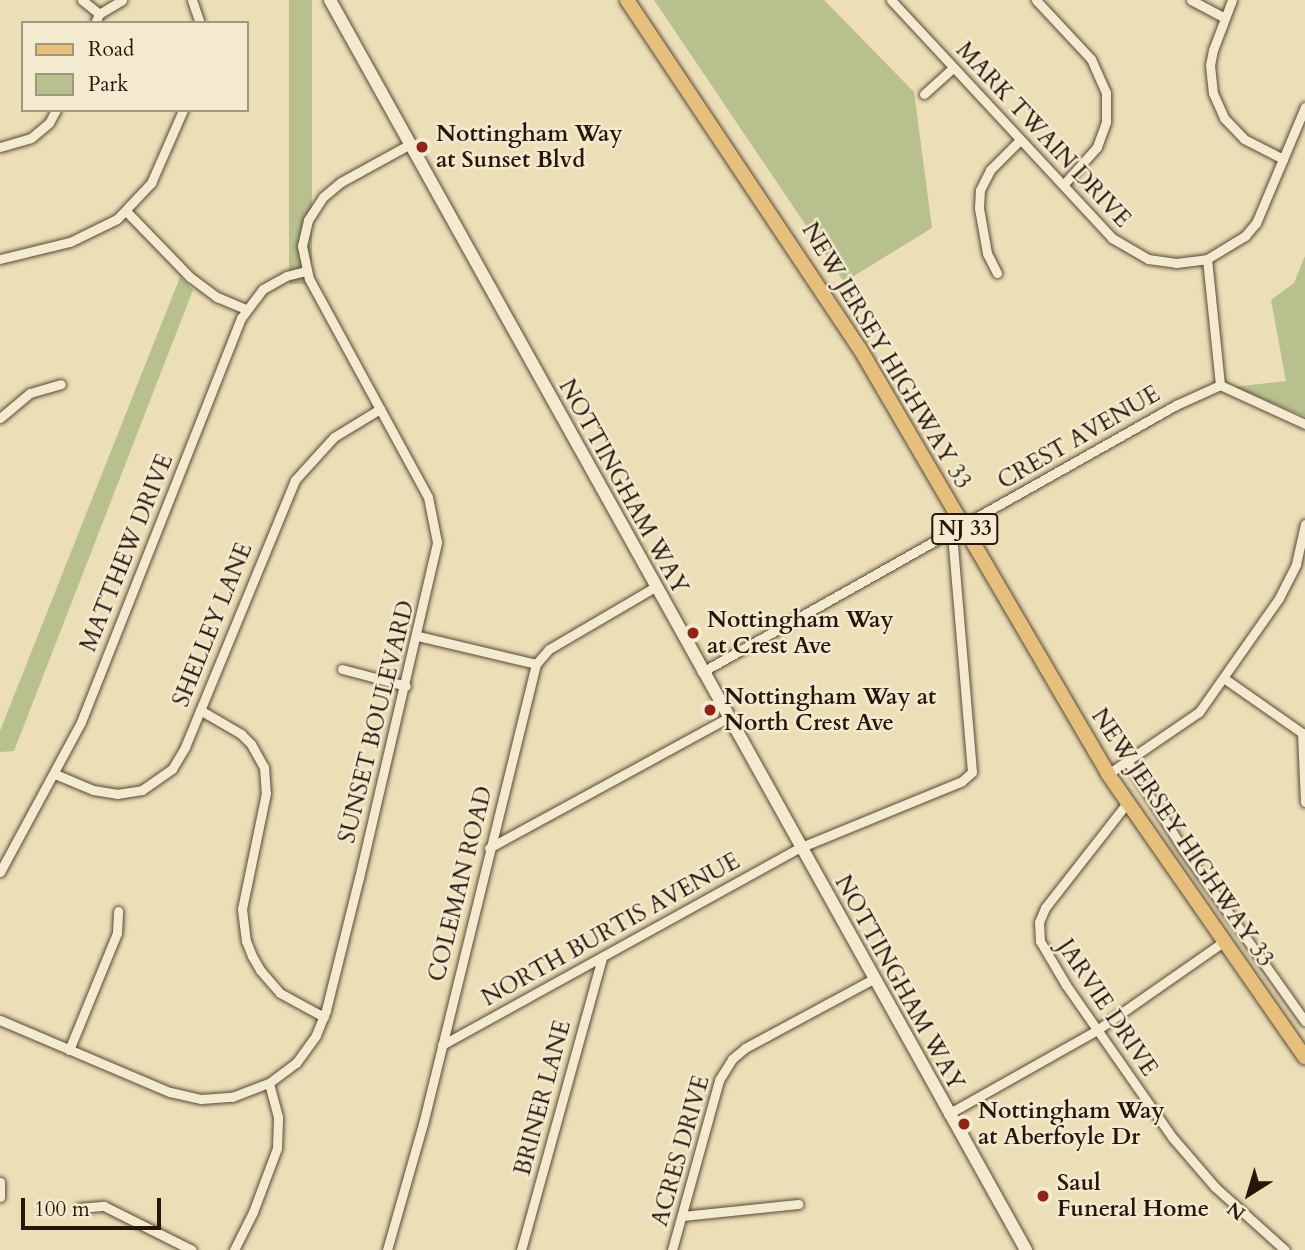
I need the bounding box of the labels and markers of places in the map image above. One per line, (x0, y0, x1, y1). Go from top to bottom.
place label: Nottingham Way at Sunset Blvd (436, 120, 623, 174)
marker: Nottingham Way at Sunset Blvd (414, 139, 430, 155)
place label: Nottingham Way at Crest Ave (707, 606, 894, 660)
marker: Nottingham Way at Crest Ave (685, 625, 701, 641)
place label: Nottingham Way at North Crest Ave (724, 683, 936, 737)
marker: Nottingham Way at North Crest Ave (702, 702, 718, 718)
place label: Nottingham Way at Aberfoyle Dr (978, 1097, 1165, 1151)
marker: Nottingham Way at Aberfoyle Dr (956, 1116, 972, 1132)
place label: Saul Funeral Home (1057, 1169, 1209, 1223)
marker: Saul Funeral Home (1035, 1188, 1051, 1204)

